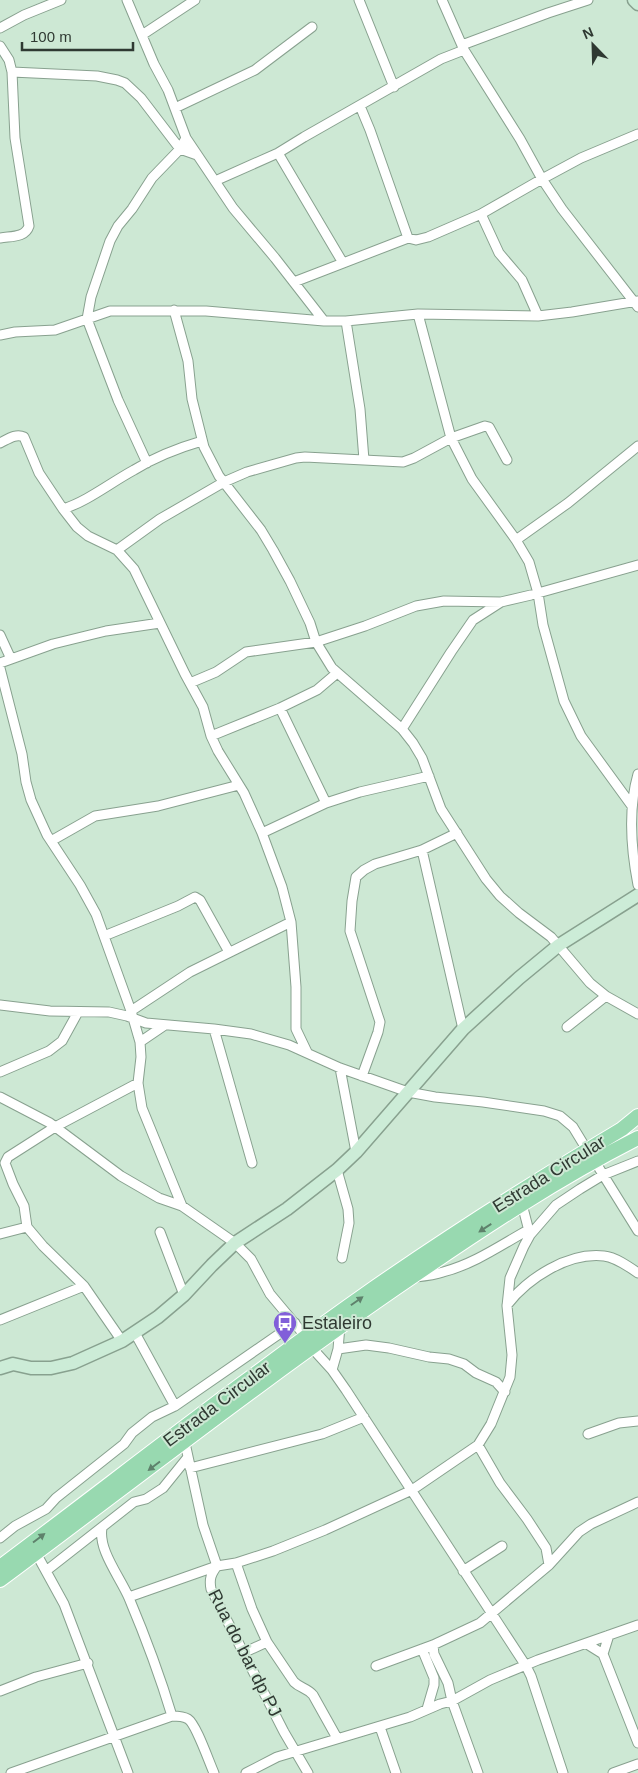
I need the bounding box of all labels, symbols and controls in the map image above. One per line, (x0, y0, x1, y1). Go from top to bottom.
scale bar (22, 20, 134, 52)
north arrow (568, 20, 618, 70)
text: N (580, 24, 596, 42)
text: 100 m (30, 28, 72, 45)
street label: Estrada Circular (489, 1131, 609, 1217)
one-way arrow (478, 1223, 492, 1232)
one-way arrow (350, 1295, 363, 1306)
bus stop icon: Estaleiro (272, 1310, 298, 1344)
place label: Estaleiro (302, 1313, 372, 1333)
street label: Estrada Circular (159, 1357, 275, 1451)
one-way arrow (148, 1460, 161, 1471)
one-way arrow (32, 1533, 46, 1543)
street label: Rua do bar dp PJ (204, 1586, 286, 1720)

